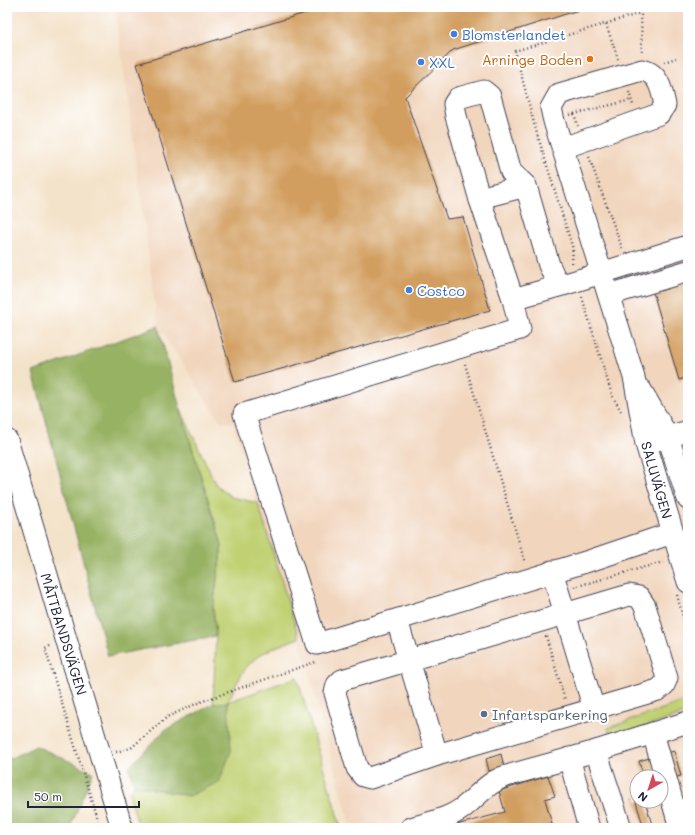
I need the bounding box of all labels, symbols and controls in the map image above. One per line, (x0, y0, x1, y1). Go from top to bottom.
place label: Blomsterlandet (462, 25, 566, 44)
marker: Blomsterlandet (449, 29, 459, 39)
place label: Arninge Boden (482, 50, 582, 69)
place label: XXL (429, 53, 456, 72)
marker: Arninge Boden (585, 54, 595, 64)
marker: XXL (416, 57, 426, 67)
place label: Costco (417, 281, 465, 300)
marker: Costco (404, 285, 414, 295)
street label: SALUVÄGEN (637, 439, 677, 521)
street label: MÅTTBANDSVÄGEN (36, 571, 92, 697)
place label: Infartsparkering (492, 705, 608, 724)
marker: Infartsparkering (479, 709, 489, 719)
north arrow (629, 769, 669, 809)
scale bar (28, 783, 139, 809)
text: 50 m (34, 788, 62, 804)
text: N (634, 789, 650, 806)

